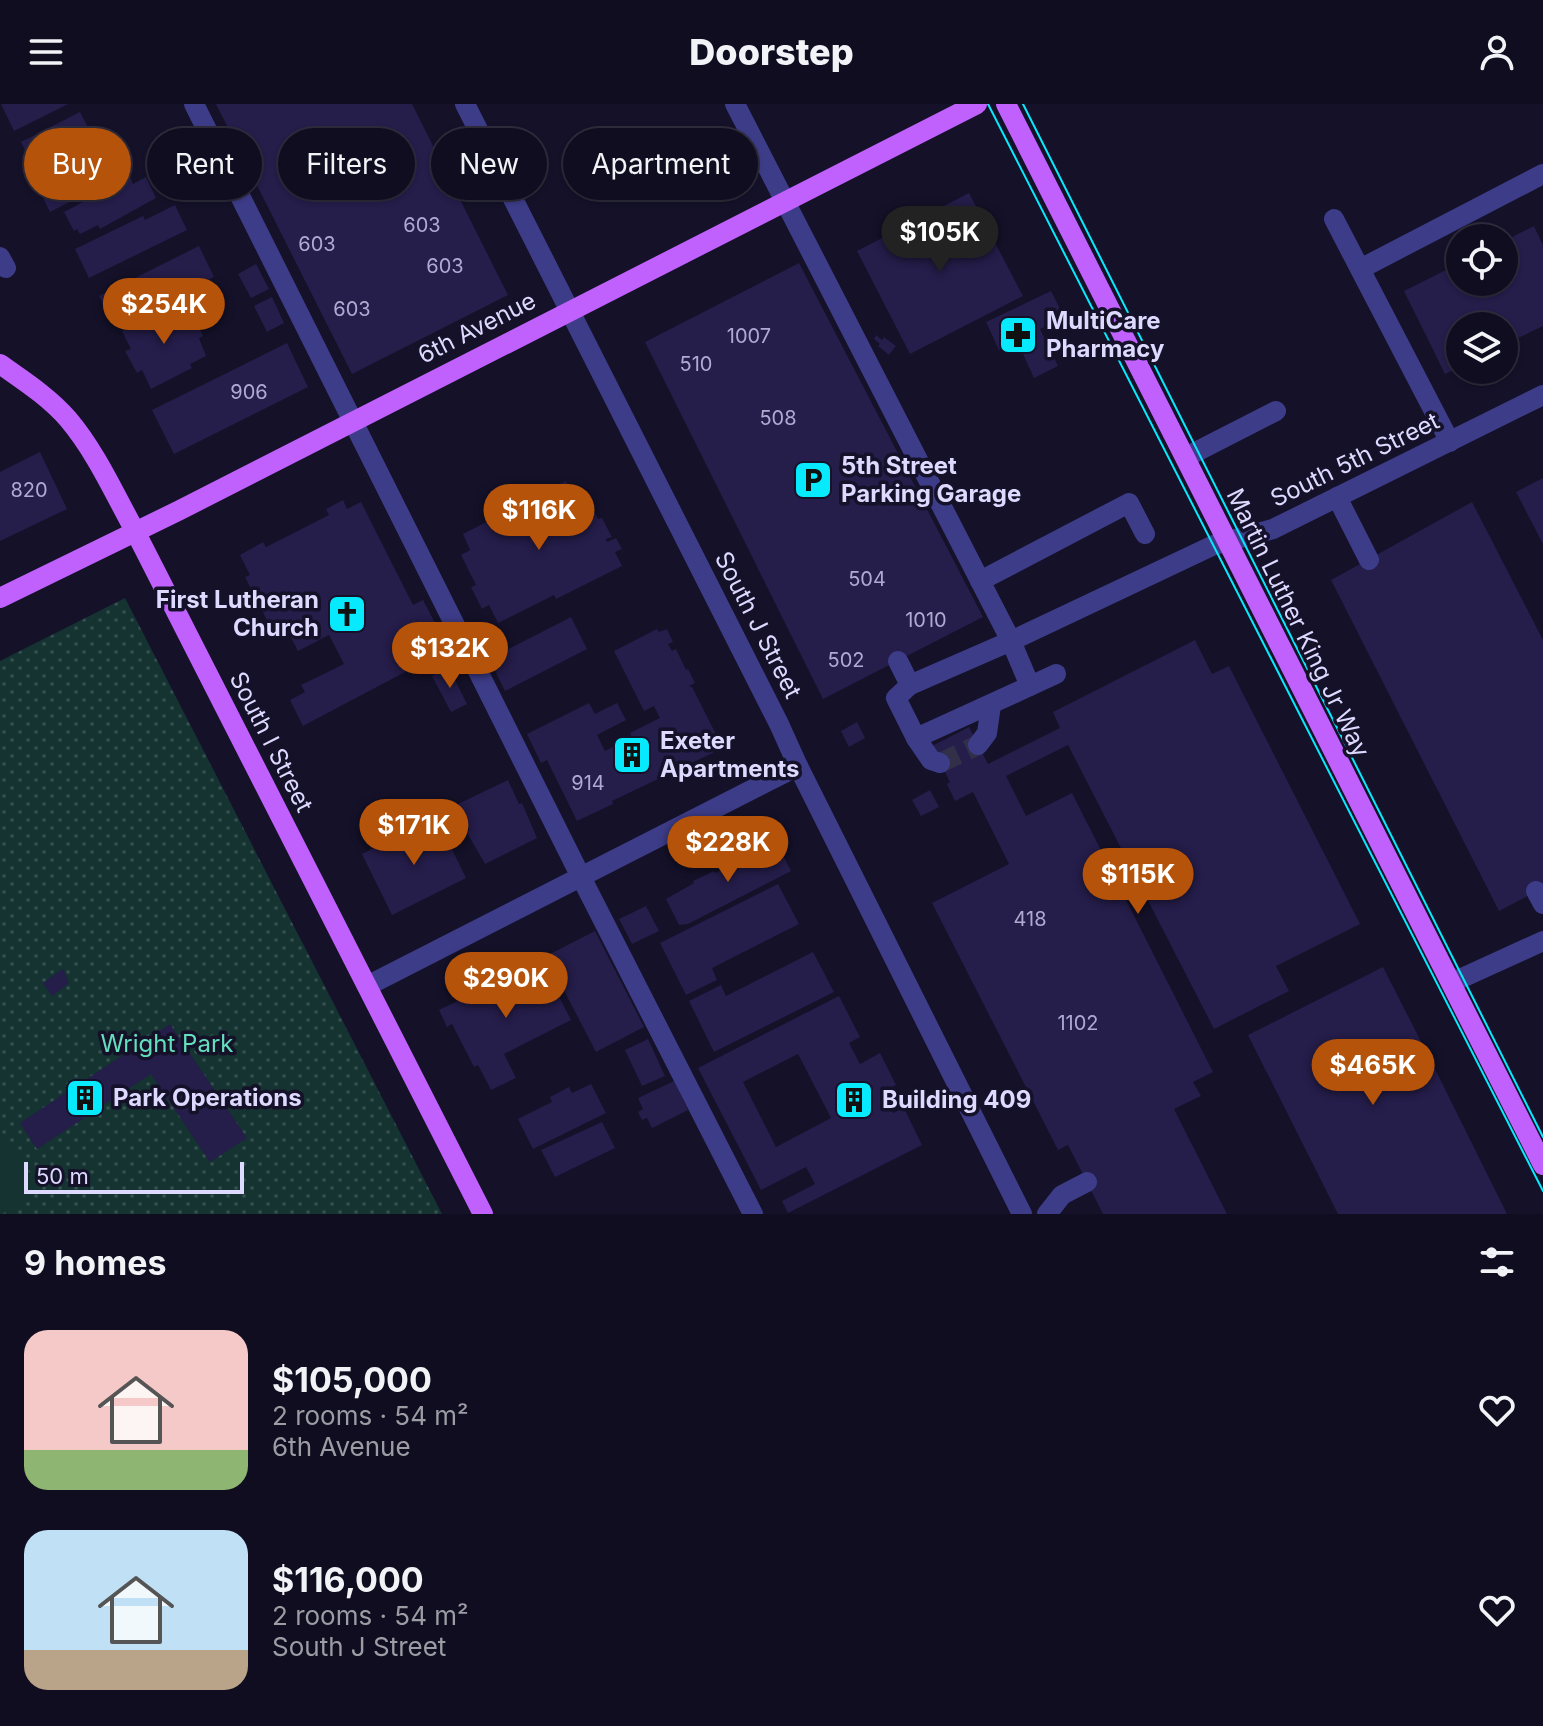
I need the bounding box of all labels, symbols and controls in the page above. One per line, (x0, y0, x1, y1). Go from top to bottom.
icon: menu (24, 30, 68, 74)
text: Doorstep (689, 30, 854, 74)
icon: person (1475, 30, 1519, 74)
chip: Buy (24, 128, 131, 200)
chip: Rent (147, 128, 262, 200)
chip: Filters (278, 128, 415, 200)
chip: New (431, 128, 547, 200)
chip: Apartment (563, 128, 758, 200)
pin: $105K (884, 206, 996, 274)
house number: 603 (403, 213, 441, 237)
text: $105K (899, 216, 981, 247)
map controls (1446, 224, 1518, 384)
button: locate (1446, 224, 1518, 296)
house number: 603 (298, 232, 336, 256)
house number: 603 (426, 254, 464, 278)
pin: $254K (108, 278, 220, 346)
street label: 6th Avenue (413, 286, 540, 370)
text: $254K (121, 288, 207, 319)
house number: 603 (333, 297, 371, 321)
place label: MultiCare Pharmacy (1046, 306, 1165, 363)
button: layers (1446, 312, 1518, 384)
pharmacy icon: MultiCare Pharmacy (997, 314, 1039, 356)
house number: 1007 (727, 324, 771, 348)
house number: 510 (680, 352, 712, 376)
house number: 906 (230, 380, 268, 404)
house number: 508 (759, 406, 797, 430)
street label: South 5th Street (1266, 406, 1444, 513)
place label: 5th Street Parking Garage (841, 451, 1021, 508)
parking icon: 5th Street Parking Garage (792, 459, 834, 501)
house number: 820 (10, 478, 48, 502)
pin: $116K (483, 484, 595, 552)
street label: Martin Luther King Jr Way (1221, 484, 1376, 762)
text: $116K (501, 494, 577, 525)
street label: South J Street (709, 546, 808, 703)
house number: 504 (848, 567, 886, 591)
place label: First Lutheran Church (156, 585, 319, 642)
church icon: First Lutheran Church (326, 593, 368, 635)
house number: 1010 (905, 608, 947, 632)
pin: $132K (394, 622, 506, 690)
text: $132K (410, 632, 490, 663)
house number: 502 (828, 648, 864, 672)
street label: South I Street (224, 667, 319, 817)
place label: Exeter Apartments (660, 726, 799, 783)
building icon: Exeter Apartments (611, 734, 653, 776)
house number: 914 (571, 771, 605, 795)
pin: $171K (358, 799, 470, 867)
text: $171K (377, 809, 451, 840)
pin: $228K (672, 816, 784, 884)
text: $228K (685, 826, 771, 857)
pin: $115K (1082, 848, 1194, 916)
text: $115K (1101, 858, 1175, 889)
house number: 418 (1013, 907, 1047, 931)
pin: $290K (450, 952, 562, 1020)
text: $290K (463, 962, 549, 993)
house number: 1102 (1057, 1011, 1099, 1035)
park label: Wright Park (101, 1029, 233, 1058)
pin: $465K (1317, 1039, 1429, 1107)
text: $465K (1330, 1049, 1416, 1080)
building icon: Park Operations (64, 1077, 106, 1119)
building icon: Building 409 (833, 1079, 875, 1121)
place label: Park Operations (113, 1083, 302, 1112)
place label: Building 409 (882, 1085, 1031, 1114)
scale bar (24, 1158, 244, 1194)
text: 50 m (36, 1163, 89, 1189)
icon: filters (1475, 1240, 1519, 1284)
text: 9 homes (24, 1242, 166, 1283)
text: $105,000 (272, 1359, 432, 1400)
icon: home (88, 1362, 184, 1458)
icon: heart (1475, 1388, 1519, 1432)
text: 2 rooms · 54 m² (272, 1400, 469, 1431)
text: 6th Avenue (272, 1431, 411, 1462)
text: $116,000 (272, 1559, 424, 1600)
icon: home (88, 1562, 184, 1658)
icon: heart (1475, 1588, 1519, 1632)
text: 2 rooms · 54 m² (272, 1600, 469, 1631)
text: South J Street (272, 1631, 446, 1662)

